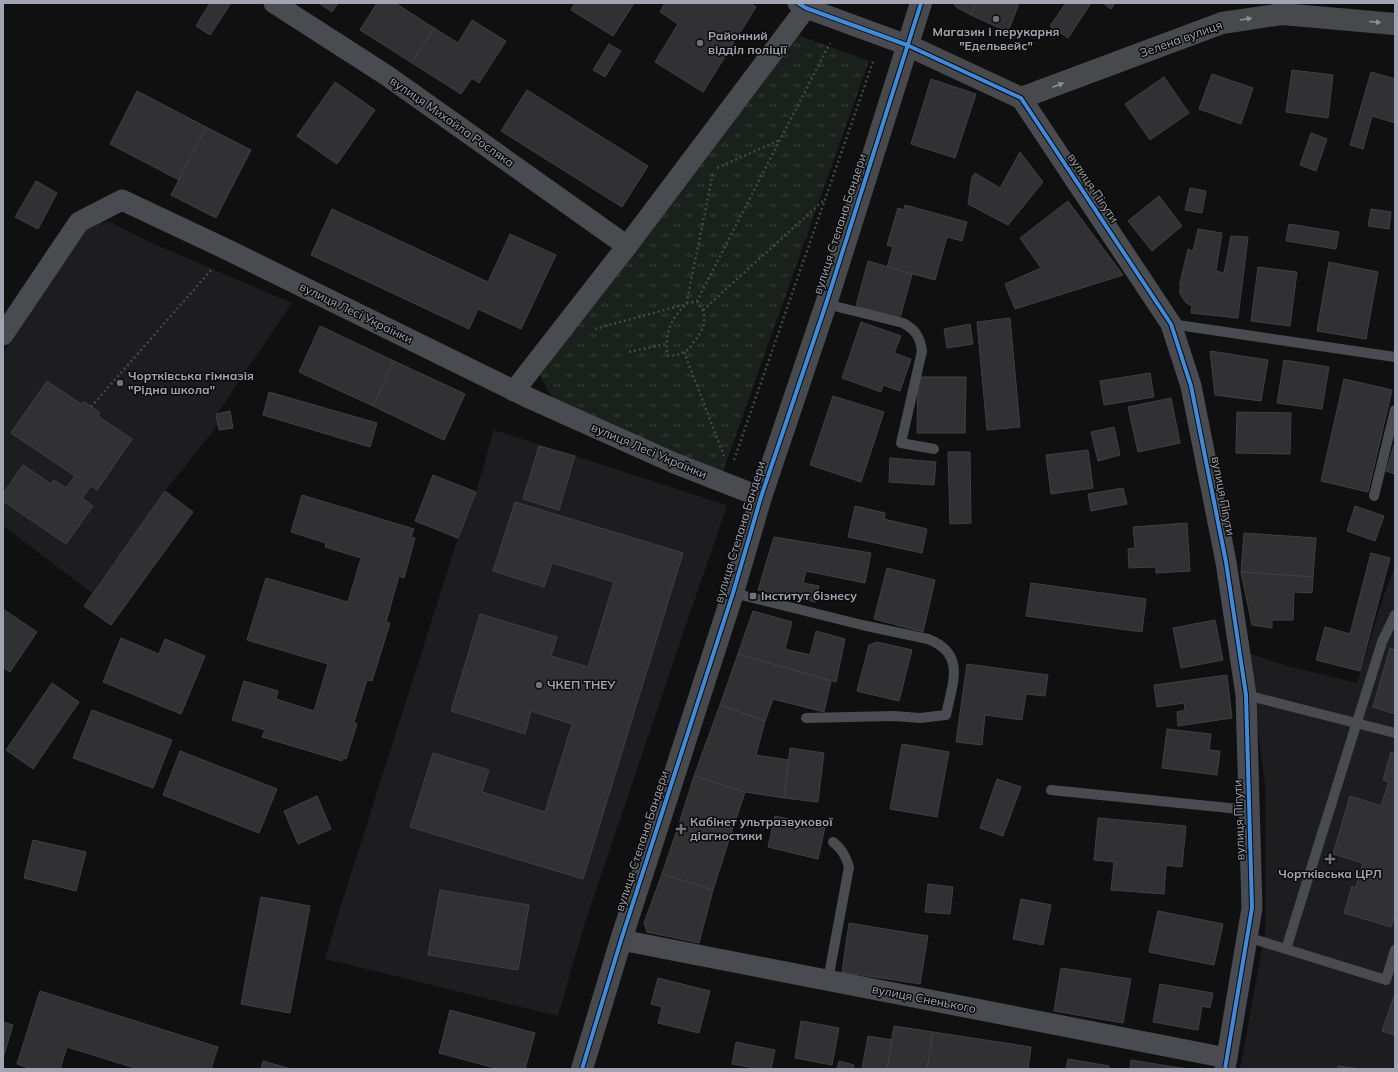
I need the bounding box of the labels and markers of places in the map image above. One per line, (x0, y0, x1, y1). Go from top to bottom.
marker: Магазин і перукарня "Едельвейс" (991, 14, 1001, 24)
place label: Магазин і перукарня "Едельвейс" (933, 24, 1059, 53)
place label: Районний відділ поліції (708, 28, 787, 57)
marker: Районний відділ поліції (695, 38, 705, 48)
place label: Чортківська гімназія "Рідна школа" (128, 368, 254, 397)
marker: Чортківська гімназія "Рідна школа" (115, 378, 125, 388)
place label: Інститут бізнесу (761, 588, 857, 603)
marker: Інститут бізнесу (748, 591, 758, 601)
place label: ЧКЕП ТНЕУ (547, 677, 616, 692)
marker: ЧКЕП ТНЕУ (534, 680, 544, 690)
place label: Кабінет ультразвукової діагностики (690, 814, 833, 843)
marker: Кабінет ультразвукової діагностики (675, 823, 687, 835)
marker: Чортківська ЦРЛ (1324, 853, 1336, 865)
place label: Чортківська ЦРЛ (1278, 866, 1382, 881)

